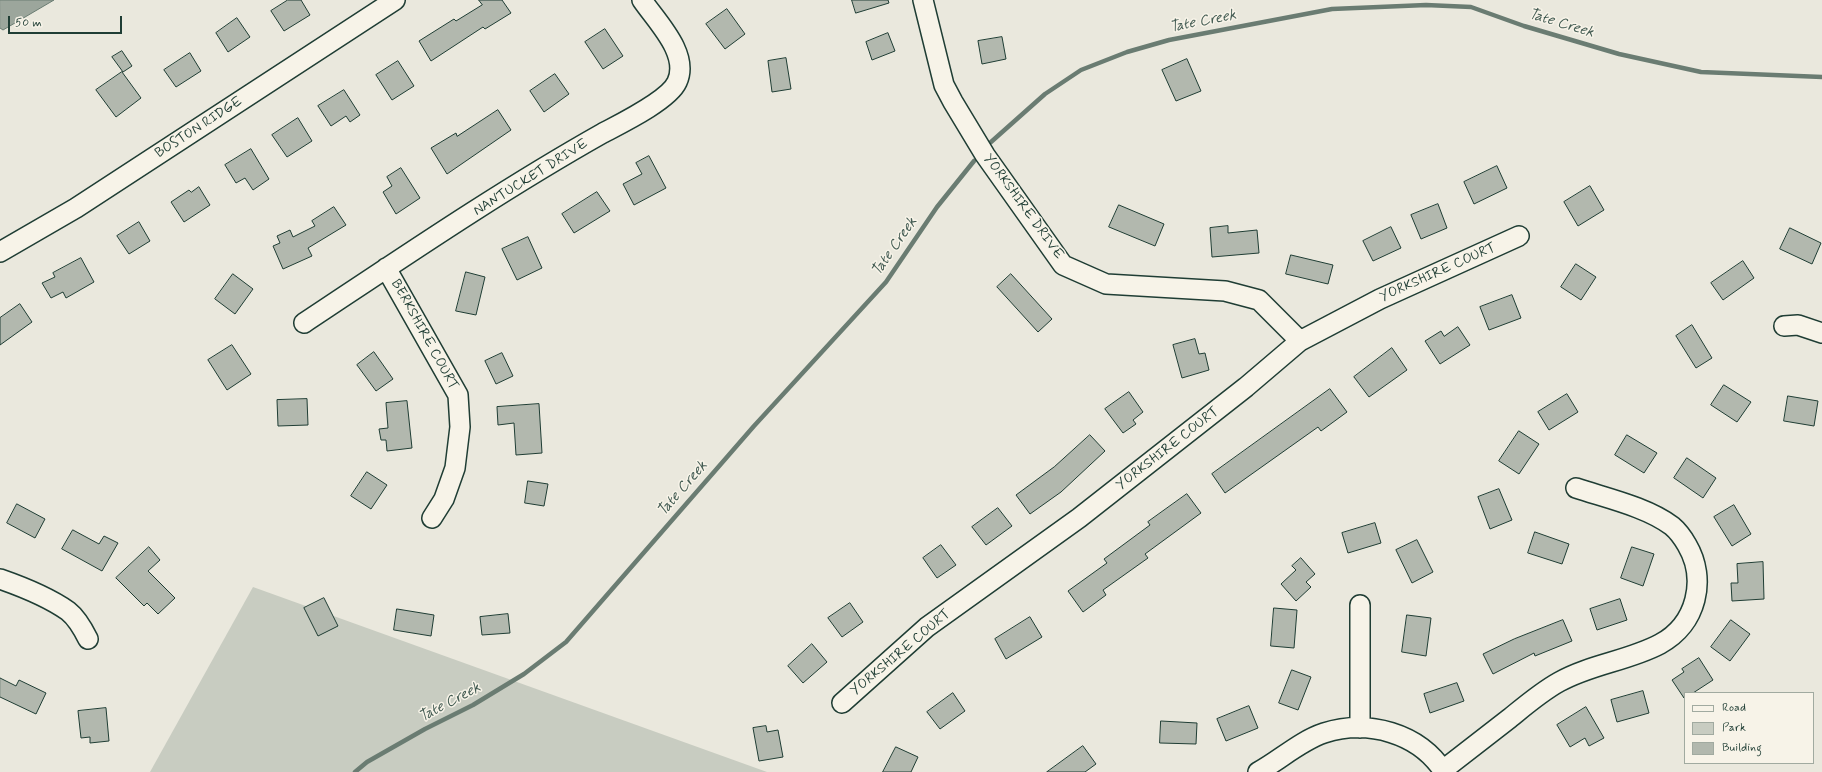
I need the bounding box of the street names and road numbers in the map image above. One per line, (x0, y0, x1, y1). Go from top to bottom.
street label: BOSTON RIDGE (152, 94, 246, 162)
street label: NANTUCKET DRIVE (471, 136, 591, 220)
street label: YORKSHIRE DRIVE (979, 151, 1067, 263)
street label: YORKSHIRE COURT (1377, 240, 1499, 306)
street label: BERKSHIRE COURT (387, 277, 461, 393)
street label: YORKSHIRE COURT (1113, 404, 1223, 494)
street label: YORKSHIRE COURT (848, 606, 954, 700)

